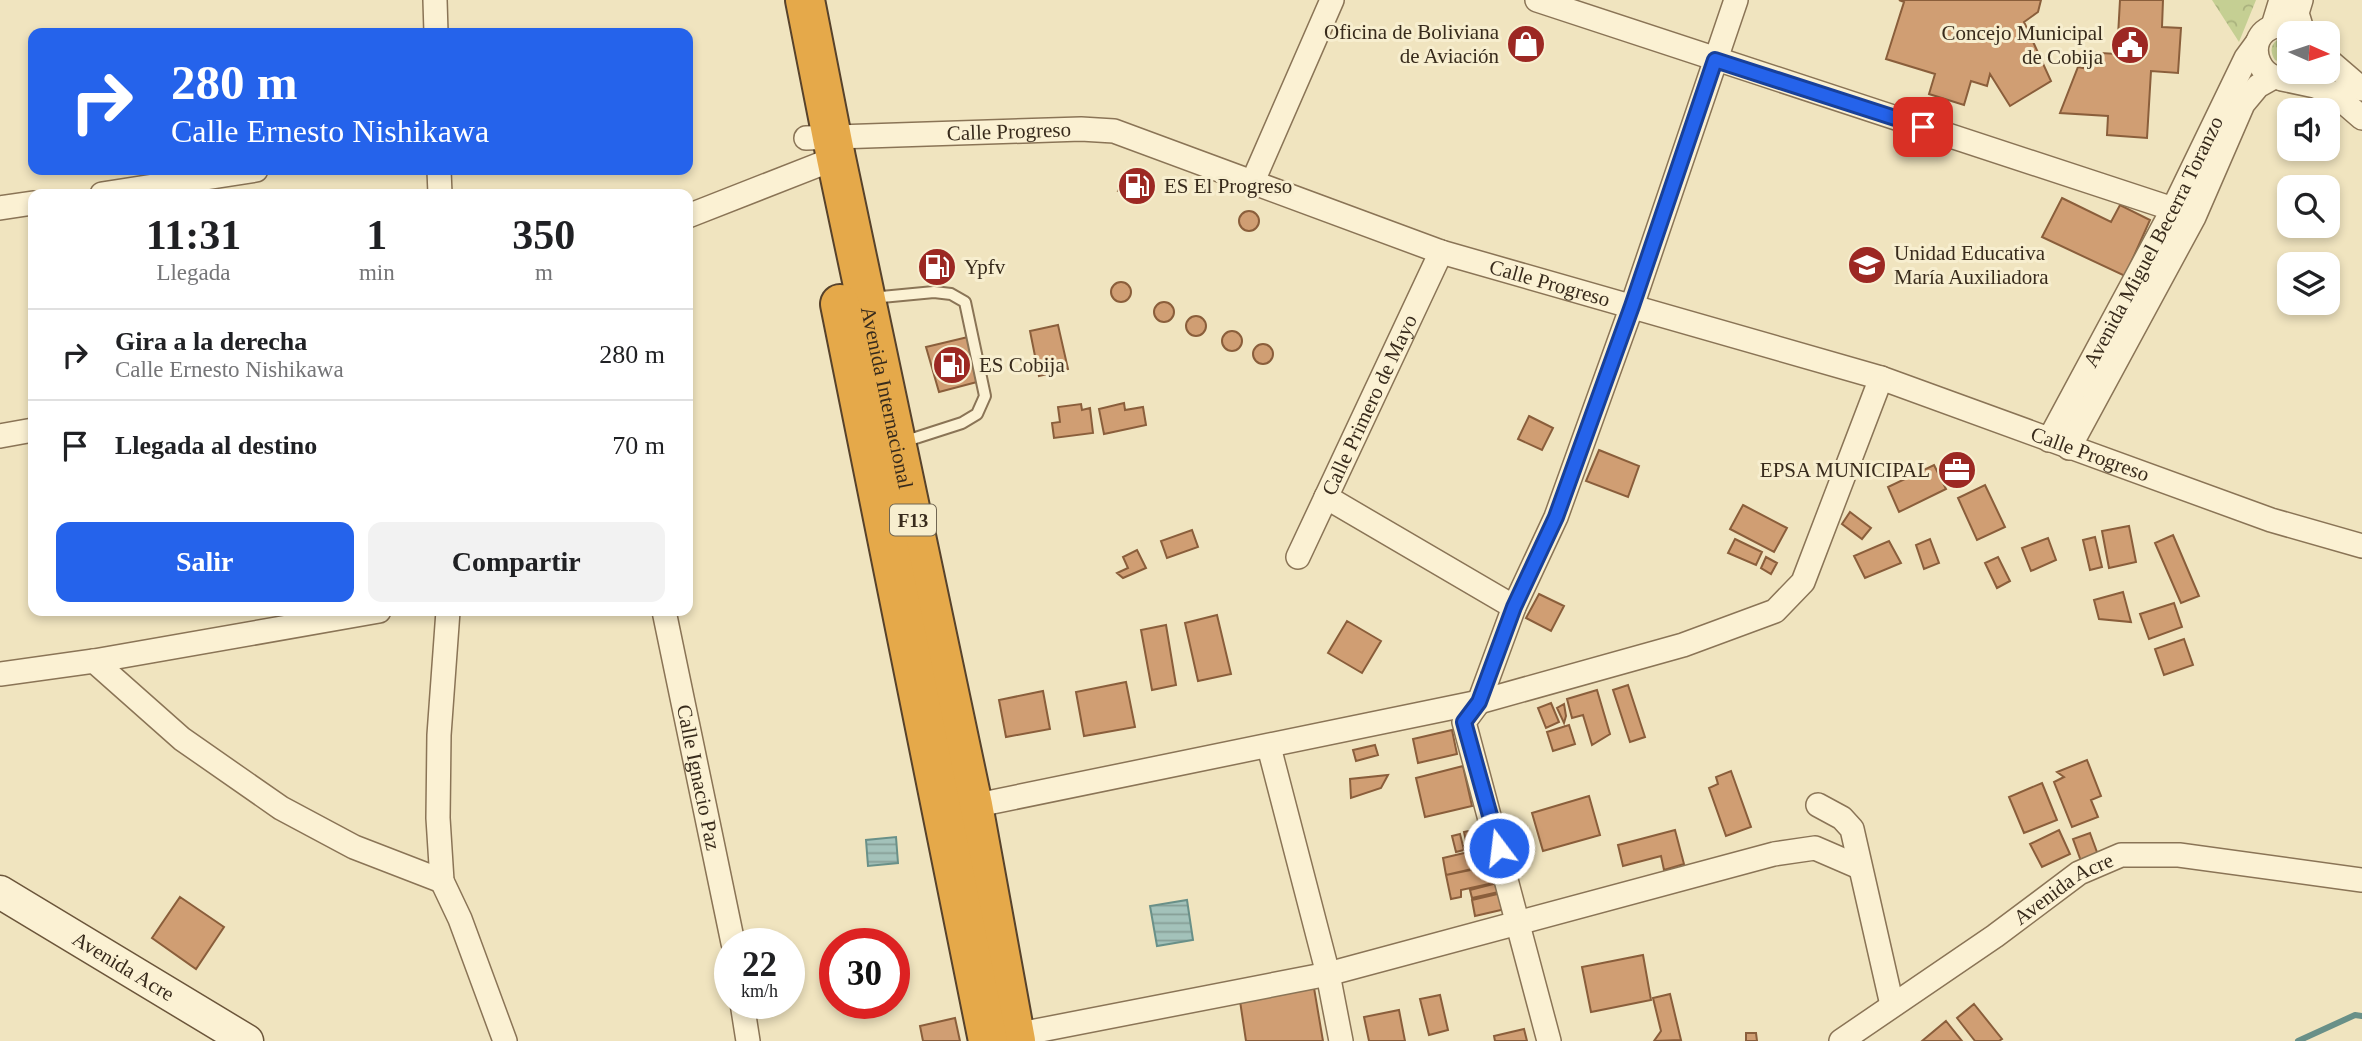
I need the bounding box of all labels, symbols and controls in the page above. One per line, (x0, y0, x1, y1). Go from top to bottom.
place label: Oficina de Boliviana de Aviación (1324, 20, 1500, 68)
place label: Concejo Municipal de Cobija (1941, 21, 2104, 69)
north arrow (2277, 21, 2340, 84)
map controls (2277, 21, 2340, 315)
shop icon: Oficina de Boliviana de Aviación (1505, 23, 1547, 65)
public building icon: Concejo Municipal de Cobija (2109, 24, 2151, 66)
text: 280 m (171, 55, 298, 110)
icon: right (56, 56, 147, 147)
pin (1893, 97, 1953, 157)
button: sound (2277, 98, 2340, 161)
icon: arrive (1904, 108, 1942, 146)
street label: Avenida Miguel Becerra Toranzo (2078, 112, 2228, 371)
text: Calle Ernesto Nishikawa (171, 113, 489, 149)
street label: Calle Progreso (946, 117, 1071, 145)
fuel station icon: ES El Progreso (1116, 165, 1158, 207)
place label: ES El Progreso (1164, 174, 1292, 198)
button: search (2277, 175, 2340, 238)
text: 11:31 (146, 212, 241, 258)
text: 1 (366, 212, 387, 258)
text: 350 (512, 212, 575, 258)
place label: Unidad Educativa María Auxiliadora (1894, 241, 2049, 289)
school or university icon: Unidad Educativa María Auxiliadora (1846, 244, 1888, 286)
fuel station icon: Ypfv (916, 246, 958, 288)
button: layers (2277, 252, 2340, 315)
street label: Calle Progreso (1487, 254, 1613, 312)
place label: Ypfv (964, 255, 1006, 279)
text: Llegada (156, 260, 231, 285)
text: min (359, 260, 395, 285)
text: m (535, 260, 553, 285)
street label: Avenida Internacional (856, 304, 918, 491)
street label: Calle Primero de Mayo (1317, 311, 1422, 499)
text: Gira a la derecha (115, 327, 307, 356)
icon: right (56, 336, 94, 374)
text: 280 m (599, 340, 665, 369)
fuel station icon: ES Cobija (931, 344, 973, 386)
place label: ES Cobija (979, 353, 1065, 377)
text: Calle Ernesto Nishikawa (115, 357, 344, 382)
street label: Calle Progreso (2028, 422, 2153, 487)
icon: arrive (56, 427, 94, 465)
text: Llegada al destino (115, 431, 317, 460)
text: 70 m (612, 431, 665, 460)
office icon: EPSA MUNICIPAL (1936, 449, 1978, 491)
place label: EPSA MUNICIPAL (1760, 458, 1930, 482)
road number: F13 (890, 505, 936, 536)
button: Salir (56, 522, 354, 602)
button: Compartir (368, 522, 665, 602)
street label: Calle Ignacio Paz (672, 702, 725, 852)
position arrow (1462, 811, 1536, 885)
street label: Avenida Acre (2009, 848, 2117, 930)
street label: Avenida Acre (68, 927, 179, 1006)
speed limit sign: 30 (819, 928, 910, 1019)
text: 22 (742, 945, 777, 984)
text: km/h (741, 981, 778, 1001)

